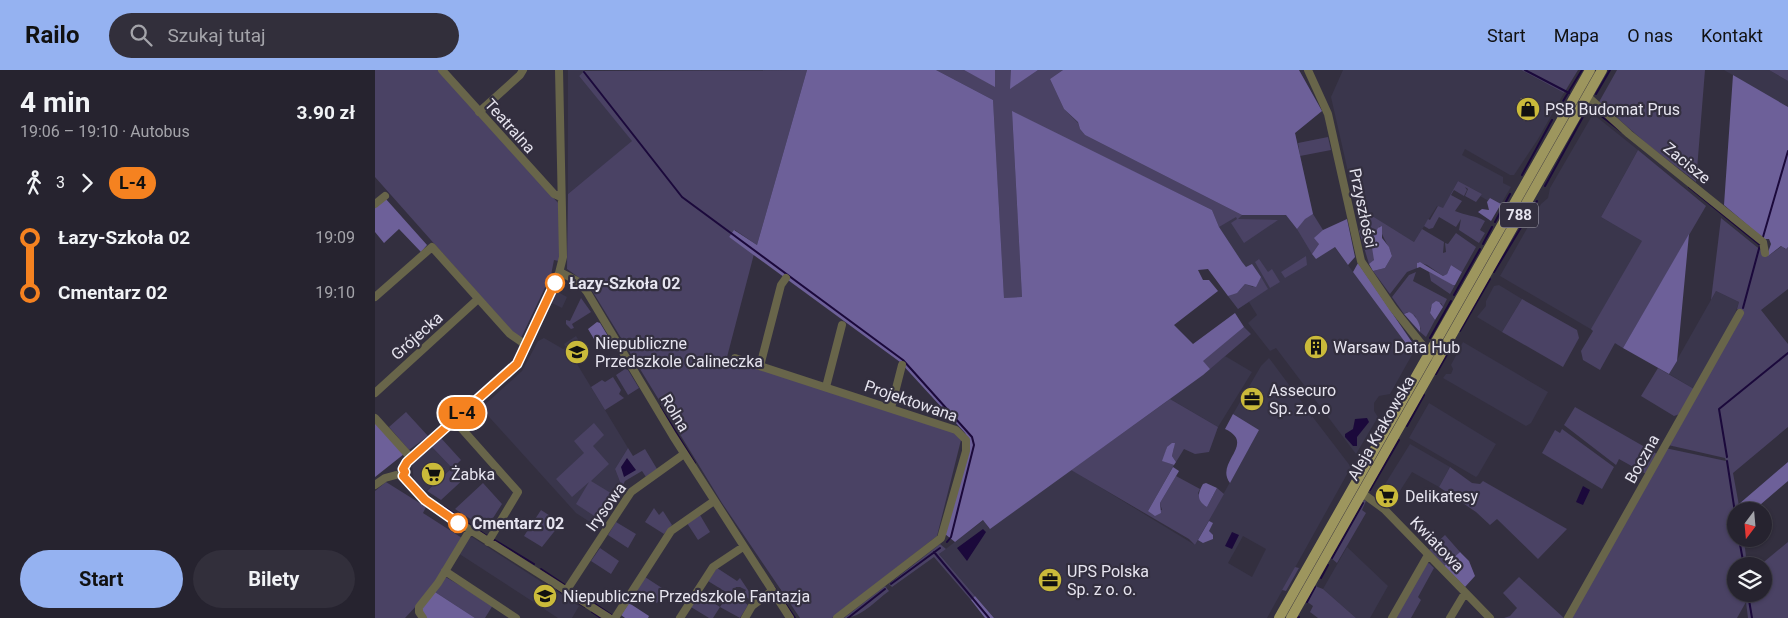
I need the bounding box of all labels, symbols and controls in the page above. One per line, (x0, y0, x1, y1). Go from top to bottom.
search box (109, 13, 459, 58)
text: Railo (25, 21, 79, 49)
icon: search (127, 21, 155, 49)
text: Szukaj tutaj (167, 24, 266, 47)
text: Start (1487, 25, 1526, 46)
text: Mapa (1554, 25, 1599, 46)
text: O nas (1627, 25, 1673, 46)
text: Kontakt (1701, 25, 1763, 46)
text: 4 min (20, 86, 90, 119)
street label: Teatralna (481, 95, 539, 157)
shop icon: PSB Budomat Prus (1515, 96, 1541, 122)
place label: PSB Budomat Prus (1545, 100, 1680, 119)
text: 3.90 zł (297, 101, 355, 124)
text: 19:06 – 19:10 · Autobus (20, 122, 190, 141)
street label: Zacisze (1660, 138, 1714, 188)
street label: Przyszłości (1345, 166, 1381, 250)
icon: walk (20, 169, 48, 197)
icon: forward (73, 169, 101, 197)
text: L-4 (119, 172, 146, 193)
text: 3 (56, 173, 65, 192)
road number: 788 (1500, 202, 1538, 228)
text: Łazy-Szkoła 02 (58, 226, 190, 249)
text: 19:09 (315, 228, 355, 247)
marker: Łazy-Szkoła 02 (545, 273, 565, 293)
place label: Łazy-Szkoła 02 (569, 274, 680, 293)
text: Cmentarz 02 (58, 281, 168, 304)
text: 19:10 (315, 283, 355, 302)
street label: Grójecka (387, 308, 447, 364)
place label: Niepubliczne Przedszkole Calineczka (595, 334, 763, 371)
building icon: Warsaw Data Hub (1303, 334, 1329, 360)
place label: Warsaw Data Hub (1333, 338, 1460, 357)
school or university icon: Niepubliczne Przedszkole Calineczka (564, 339, 590, 365)
street label: Aleja Krakowska (1343, 372, 1419, 484)
street label: Projektowana (862, 376, 960, 426)
place label: Assecuro Sp. z.o.o (1269, 381, 1336, 418)
office icon: Assecuro Sp. z.o.o (1239, 386, 1265, 412)
street label: Rolna (656, 391, 694, 435)
line badge: L-4 (433, 397, 491, 429)
text: L-4 (448, 402, 476, 423)
street label: Boczna (1621, 431, 1663, 487)
supermarket icon: Żabka (420, 461, 446, 487)
place label: Żabka (451, 465, 495, 484)
street label: Irysowa (582, 479, 630, 535)
supermarket icon: Delikatesy (1374, 483, 1400, 509)
place label: Delikatesy (1405, 487, 1479, 506)
north arrow (1727, 502, 1773, 548)
map controls (1727, 502, 1772, 602)
marker: Cmentarz 02 (448, 513, 468, 533)
street label: Kwiatowa (1406, 513, 1468, 575)
place label: Cmentarz 02 (472, 514, 564, 533)
button: Start (20, 550, 183, 608)
button: Bilety (193, 550, 355, 608)
button: layers (1727, 557, 1772, 602)
place label: UPS Polska Sp. z o. o. (1067, 562, 1149, 599)
office icon: UPS Polska Sp. z o. o. (1037, 567, 1063, 593)
school or university icon: Niepubliczne Przedszkole Fantazja (532, 583, 558, 609)
place label: Niepubliczne Przedszkole Fantazja (563, 587, 810, 606)

